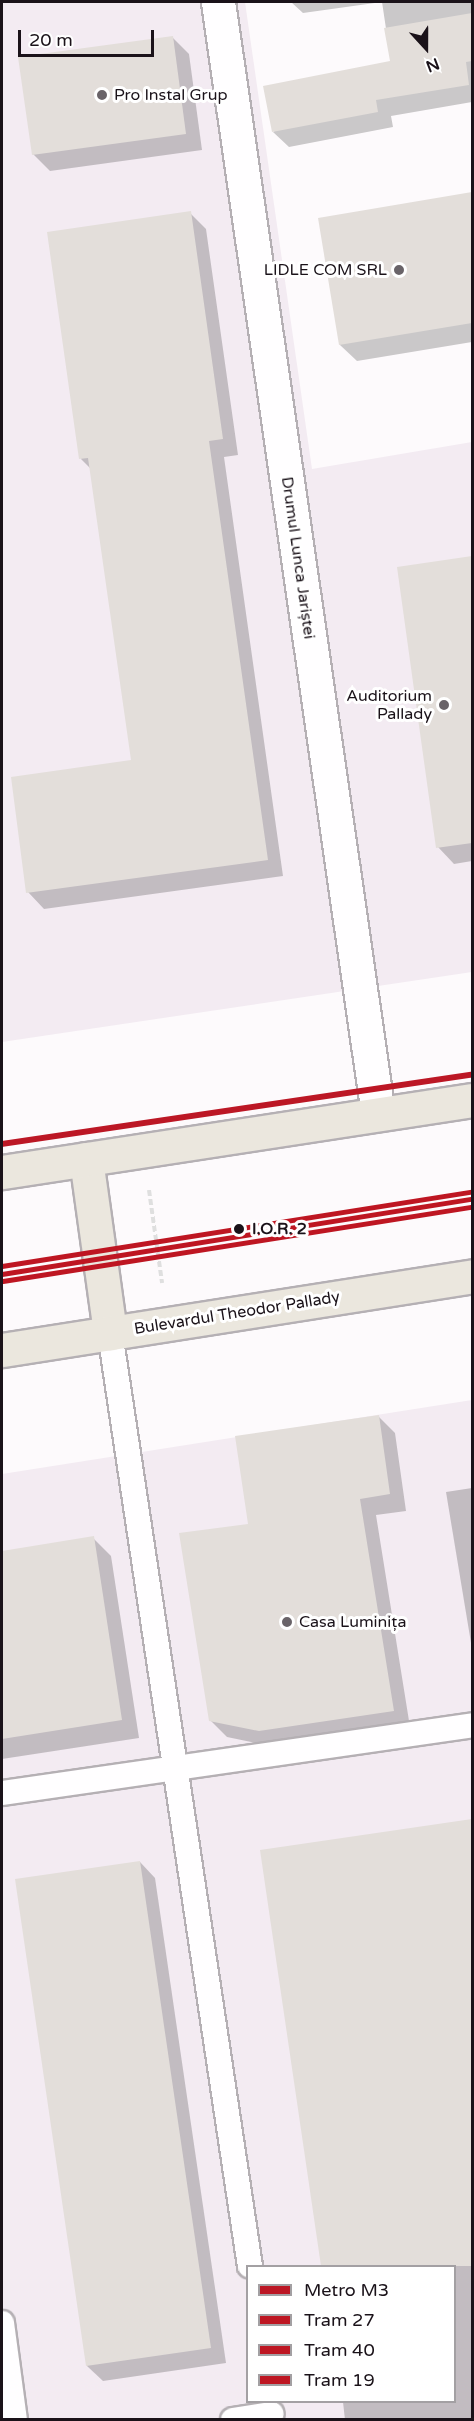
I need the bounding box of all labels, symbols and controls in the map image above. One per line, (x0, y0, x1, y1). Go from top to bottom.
scale bar (21, 18, 158, 56)
north arrow (396, 18, 456, 78)
text: 20 m (29, 29, 73, 51)
text: N (423, 53, 442, 76)
place label: Pro Instal Grup (114, 85, 227, 105)
marker: Pro Instal Grup (95, 88, 109, 102)
place label: LIDLE COM SRL (264, 260, 387, 280)
marker: LIDLE COM SRL (392, 263, 406, 277)
street label: Drumul Lunca Jariștei (277, 476, 319, 640)
place label: Auditorium Pallady (346, 686, 432, 724)
marker: Auditorium Pallady (437, 698, 451, 712)
place label: I.O.R. 2 (252, 1219, 307, 1239)
marker: I.O.R. 2 (230, 1220, 248, 1238)
street label: Bulevardul Theodor Pallady (133, 1287, 341, 1339)
place label: Casa Luminița (299, 1612, 406, 1632)
marker: Casa Luminița (280, 1615, 294, 1629)
legend (246, 2265, 456, 2403)
text: Metro M3 (304, 2279, 389, 2301)
text: Tram 27 (304, 2309, 375, 2331)
text: Tram 40 (304, 2339, 375, 2361)
text: Tram 19 (304, 2369, 375, 2391)

